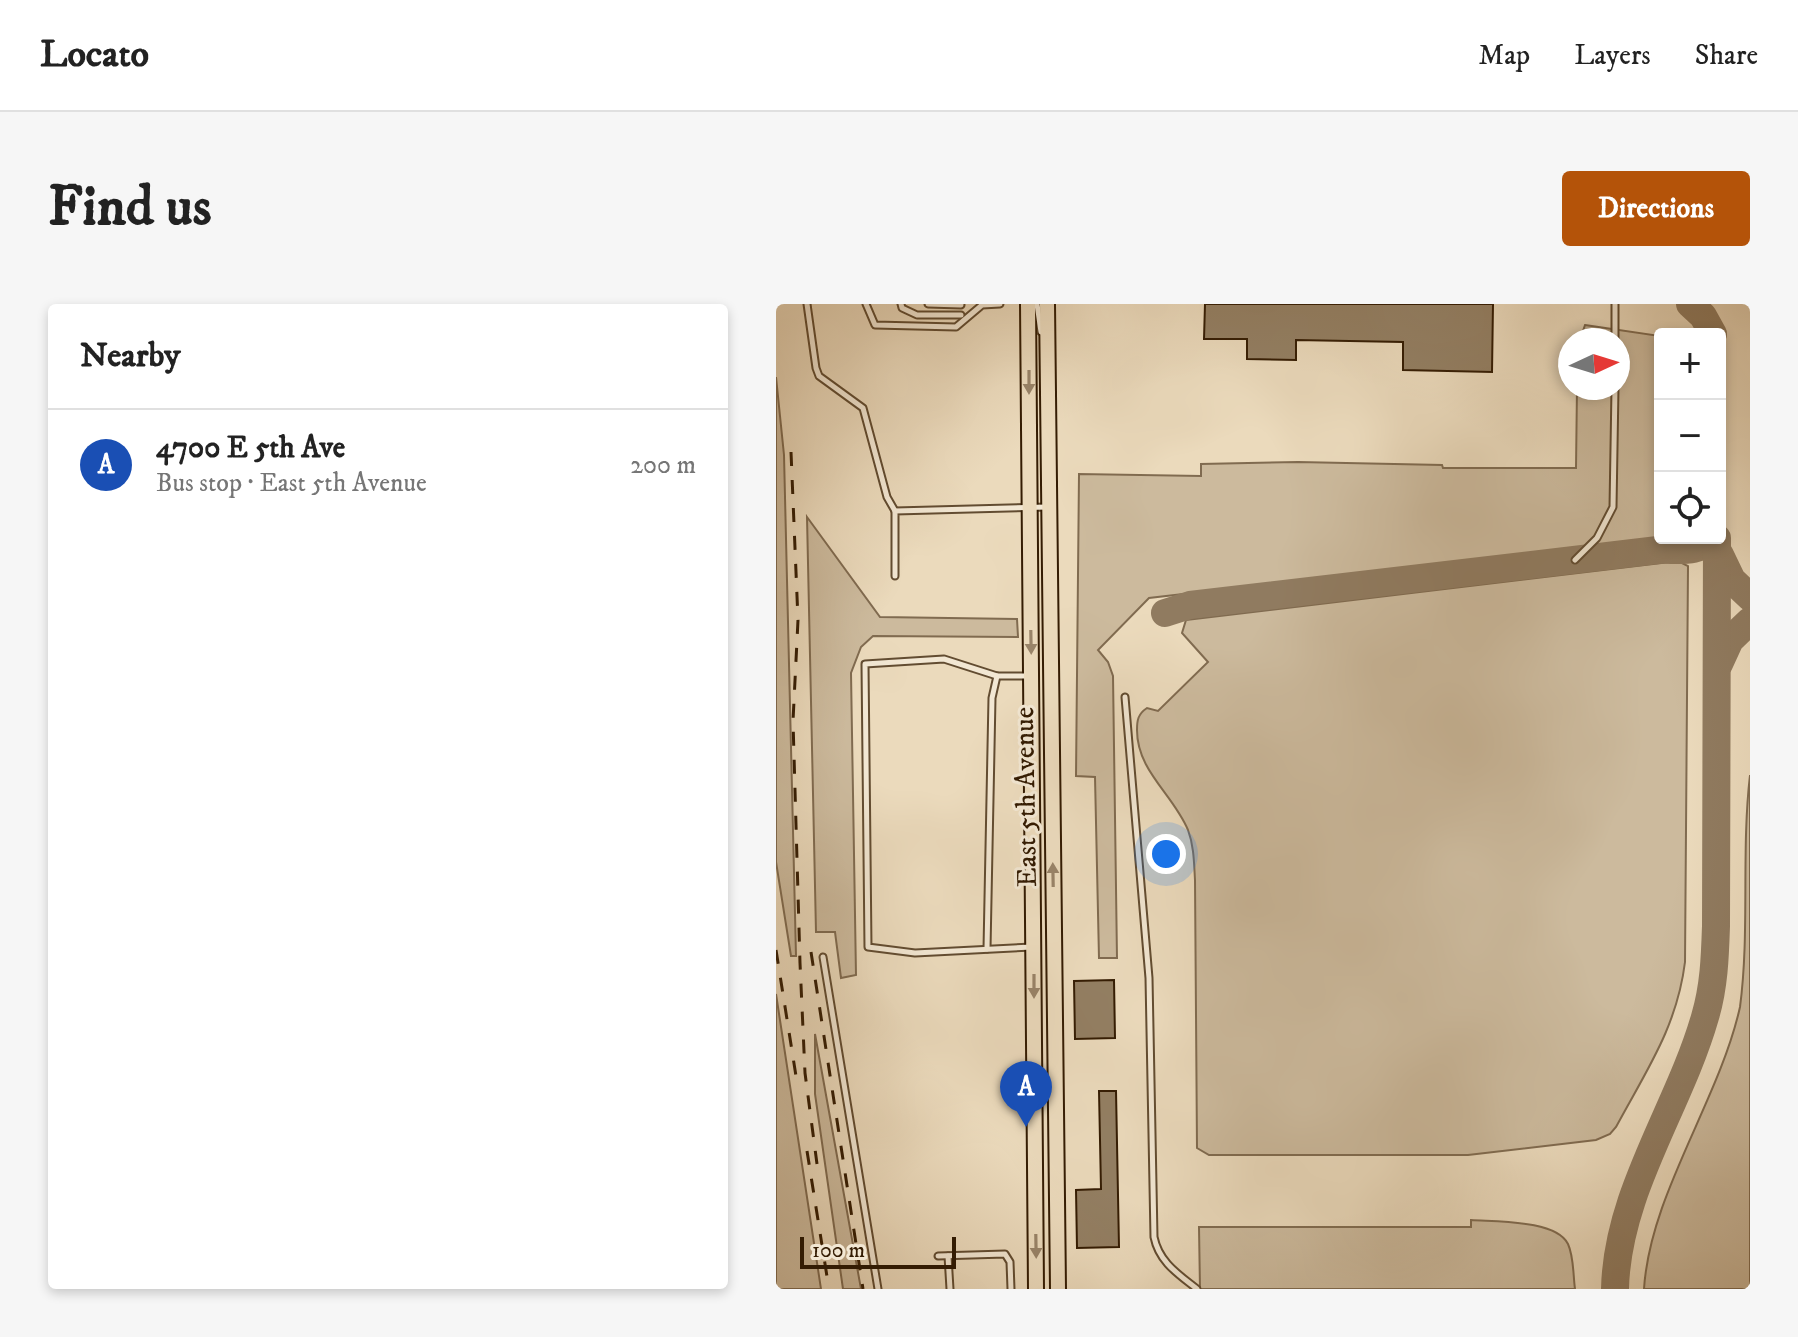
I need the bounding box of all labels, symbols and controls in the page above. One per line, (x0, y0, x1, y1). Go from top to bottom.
text: Locato (40, 31, 149, 79)
text: Map (1479, 38, 1530, 73)
text: Layers (1574, 38, 1651, 73)
text: Share (1695, 38, 1758, 73)
button: Directions (1562, 171, 1750, 246)
text: Find us (48, 173, 212, 243)
north arrow (1558, 328, 1630, 400)
map controls (1654, 328, 1726, 544)
button: + (1654, 328, 1726, 400)
text: Nearby (80, 335, 181, 377)
one-way arrow (1023, 370, 1035, 395)
button: − (1654, 400, 1726, 472)
text: 4700 E 5th Ave (156, 430, 345, 467)
text: A (98, 449, 114, 482)
text: 200 m (630, 449, 696, 482)
text: Bus stop · East 5th Avenue (156, 467, 427, 500)
button: locate (1654, 472, 1726, 544)
one-way arrow (1025, 630, 1037, 655)
street label: East 5th Avenue (1007, 707, 1045, 887)
your location (1146, 834, 1186, 874)
one-way arrow (1047, 862, 1059, 887)
one-way arrow (1028, 974, 1040, 999)
pin: A (1000, 1061, 1052, 1127)
scale bar (800, 1233, 956, 1269)
one-way arrow (1030, 1234, 1042, 1259)
text: 100 m (812, 1237, 865, 1264)

